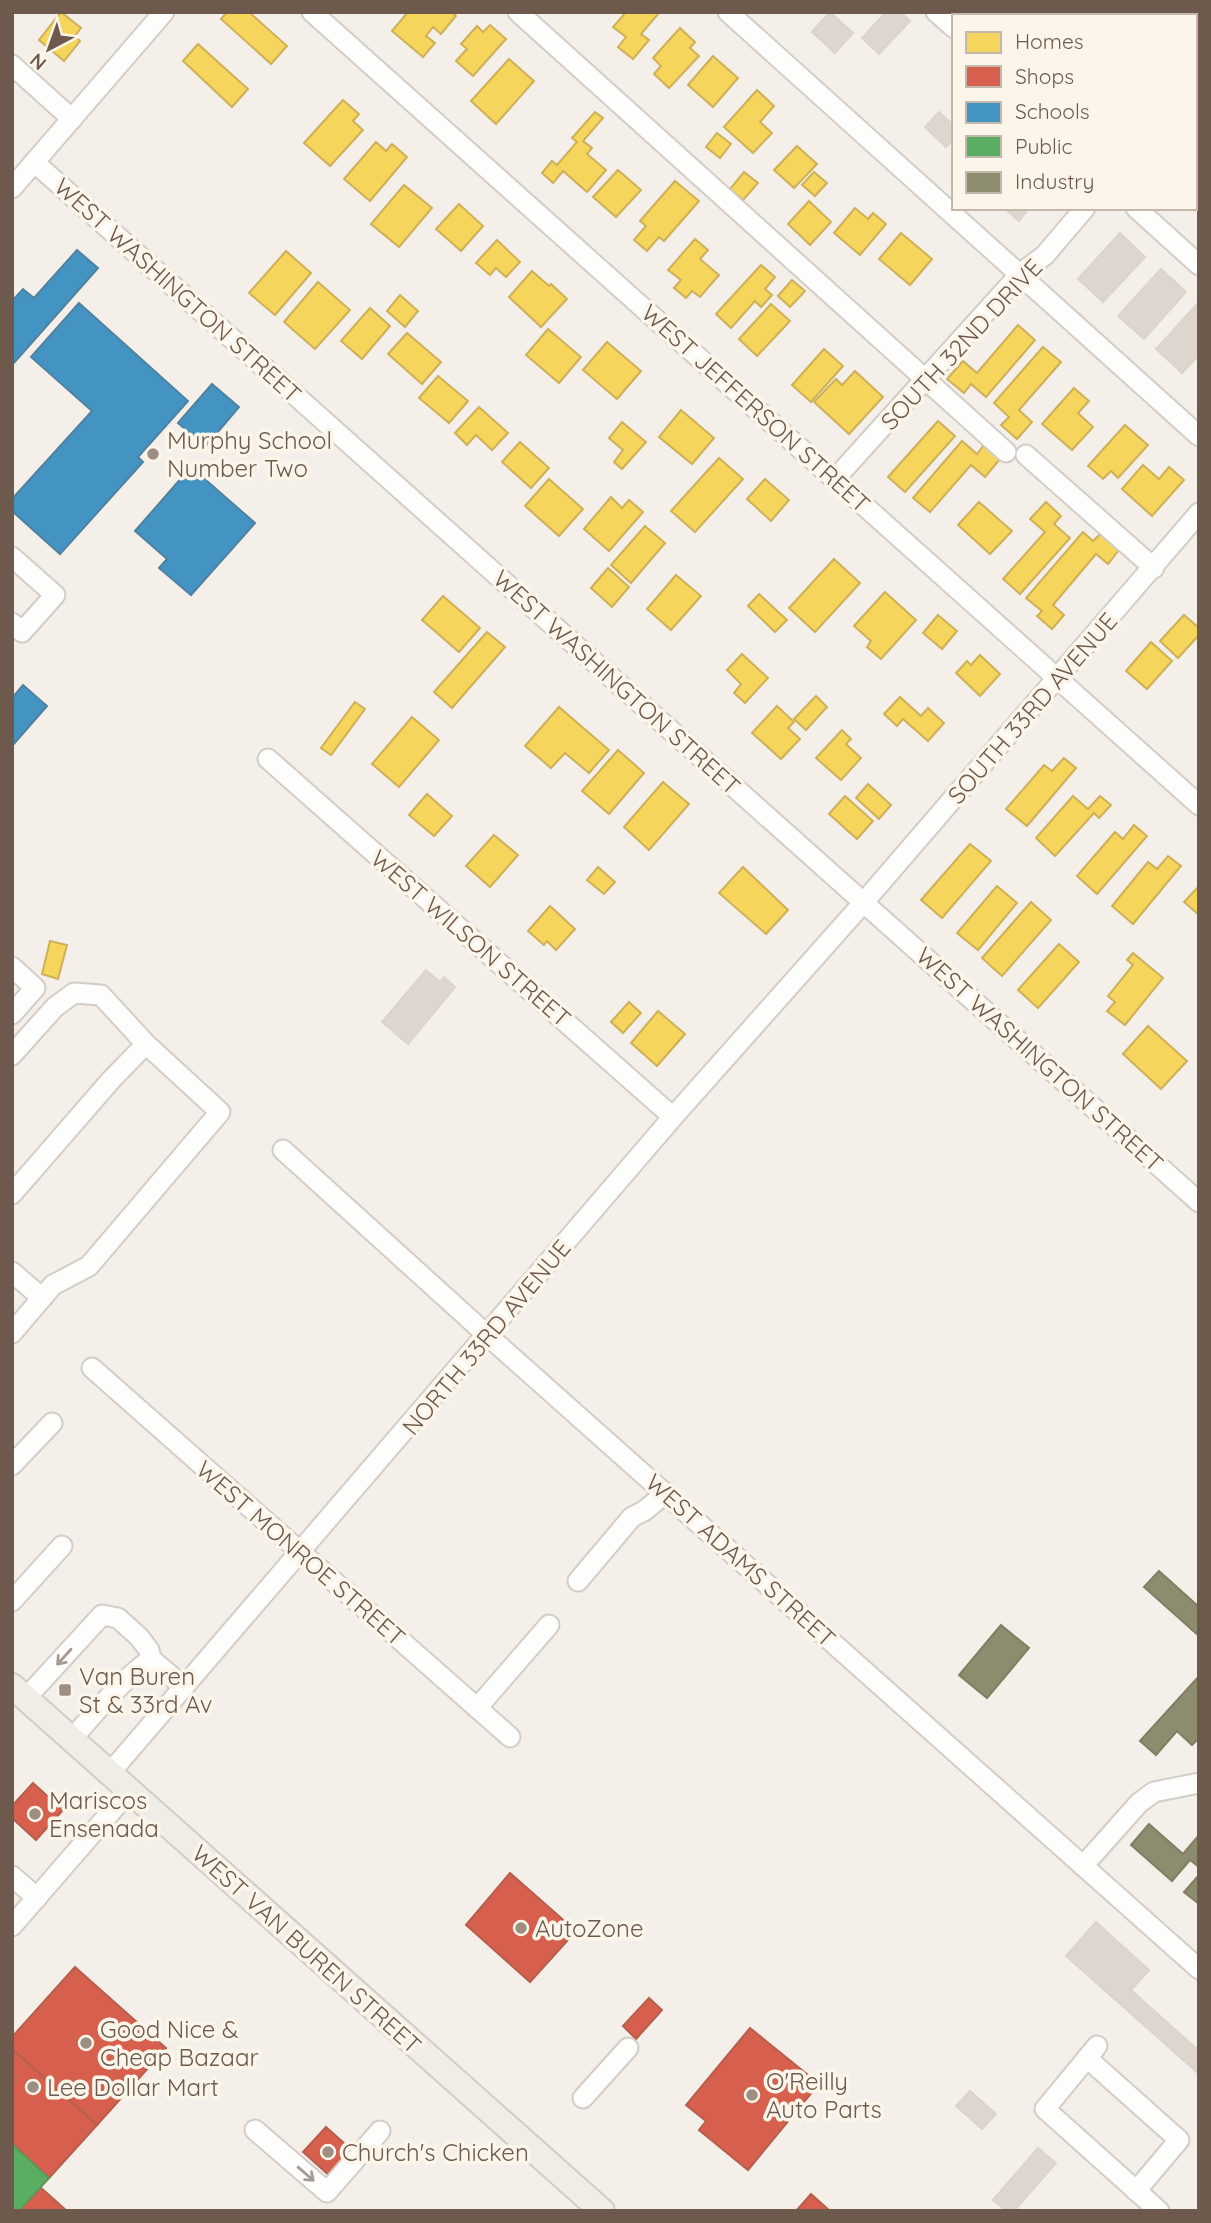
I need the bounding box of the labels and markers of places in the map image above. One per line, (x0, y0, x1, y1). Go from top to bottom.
place label: Murphy School Number Two (167, 425, 332, 483)
marker: Murphy School Number Two (145, 446, 161, 462)
place label: Van Buren St & 33rd Av (79, 1661, 213, 1719)
marker: Van Buren St & 33rd Av (57, 1682, 73, 1698)
place label: Mariscos Ensenada (49, 1785, 159, 1843)
marker: Mariscos Ensenada (27, 1806, 43, 1822)
place label: AutoZone (535, 1913, 643, 1943)
marker: AutoZone (513, 1920, 529, 1936)
place label: Good Nice & Cheap Bazaar (100, 2014, 259, 2072)
marker: Good Nice & Cheap Bazaar (78, 2035, 94, 2051)
place label: O'Reilly Auto Parts (766, 2066, 882, 2124)
place label: Lee Dollar Mart (47, 2072, 219, 2102)
marker: Lee Dollar Mart (25, 2079, 41, 2095)
marker: O'Reilly Auto Parts (744, 2087, 760, 2103)
place label: Church's Chicken (342, 2137, 529, 2167)
marker: Church's Chicken (320, 2144, 336, 2160)

